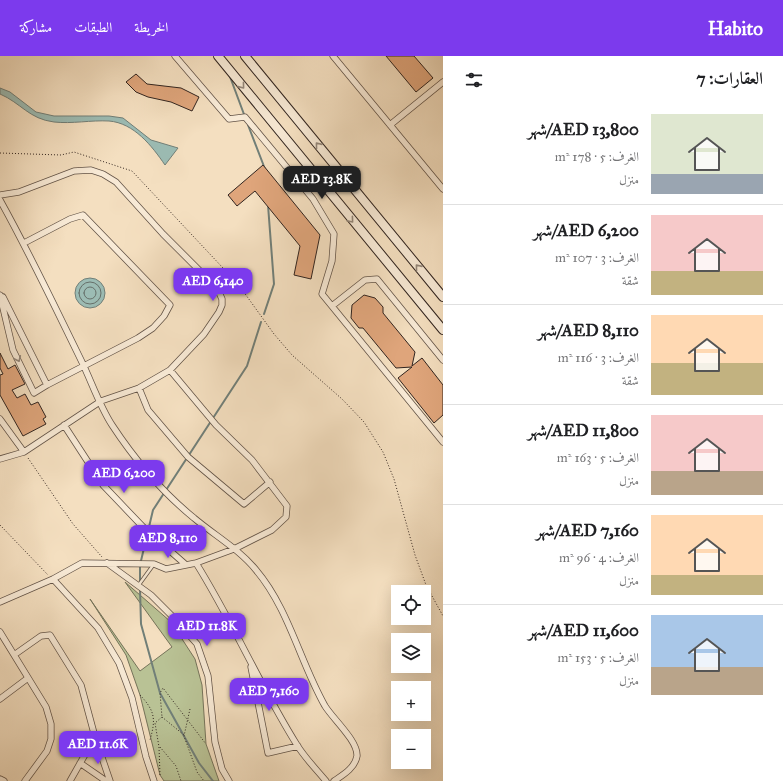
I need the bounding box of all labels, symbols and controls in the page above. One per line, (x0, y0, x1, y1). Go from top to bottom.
text: Habito (708, 17, 763, 40)
text: مشاركة (20, 19, 52, 36)
text: الطبقات (74, 19, 112, 36)
text: الخريطة (134, 19, 168, 36)
text: العقارات: 7 (697, 68, 763, 89)
icon: filters (463, 69, 485, 91)
one-way arrow (238, 82, 245, 89)
text: AED 13,800/شهر (527, 119, 639, 140)
icon: home (683, 130, 731, 178)
one-way arrow (315, 142, 322, 149)
text: الغرف: 5 · 178 m² (555, 149, 639, 165)
pin: AED 13.8K (276, 166, 368, 200)
text: AED 13.8K (292, 171, 352, 187)
text: منزل (619, 172, 639, 188)
one-way arrow (347, 215, 354, 222)
text: AED 6,200/شهر (533, 220, 639, 241)
icon: home (683, 231, 731, 279)
text: الغرف: 3 · 107 m² (555, 250, 639, 266)
one-way arrow (416, 264, 423, 271)
pin: AED 6,140 (167, 268, 259, 302)
text: AED 6,140 (182, 273, 244, 289)
text: شقة (622, 273, 639, 289)
text: AED 8,110/شهر (538, 320, 639, 341)
icon: home (683, 331, 731, 379)
text: الغرف: 3 · 116 m² (558, 350, 639, 366)
one-way arrow (13, 355, 21, 362)
text: شقة (622, 373, 639, 389)
text: AED 11,800/شهر (528, 420, 639, 441)
icon: home (683, 431, 731, 479)
text: الغرف: 5 · 163 m² (557, 450, 639, 466)
pin: AED 6,200 (78, 460, 170, 494)
text: AED 6,200 (93, 465, 155, 481)
text: منزل (619, 473, 639, 489)
text: AED 7,160/شهر (536, 520, 639, 541)
pin: AED 8,110 (122, 525, 214, 559)
text: AED 8,110 (138, 530, 198, 546)
icon: home (683, 531, 731, 579)
text: الغرف: 4 · 96 m² (559, 550, 639, 566)
text: منزل (619, 573, 639, 589)
map controls (391, 585, 431, 769)
button: locate (391, 585, 431, 625)
pin: AED 11.8K (161, 613, 253, 647)
text: AED 11.8K (177, 618, 237, 634)
text: AED 11,600/شهر (528, 620, 639, 641)
icon: home (683, 631, 731, 679)
button: layers (391, 633, 431, 673)
text: الغرف: 5 · 153 m² (558, 650, 639, 666)
text: منزل (619, 673, 639, 689)
pin: AED 7,160 (223, 678, 315, 712)
button: + (391, 681, 431, 721)
text: AED 7,160 (239, 683, 299, 699)
button: − (391, 729, 431, 769)
pin: AED 11.6K (52, 731, 144, 765)
text: AED 11.6K (68, 736, 128, 752)

